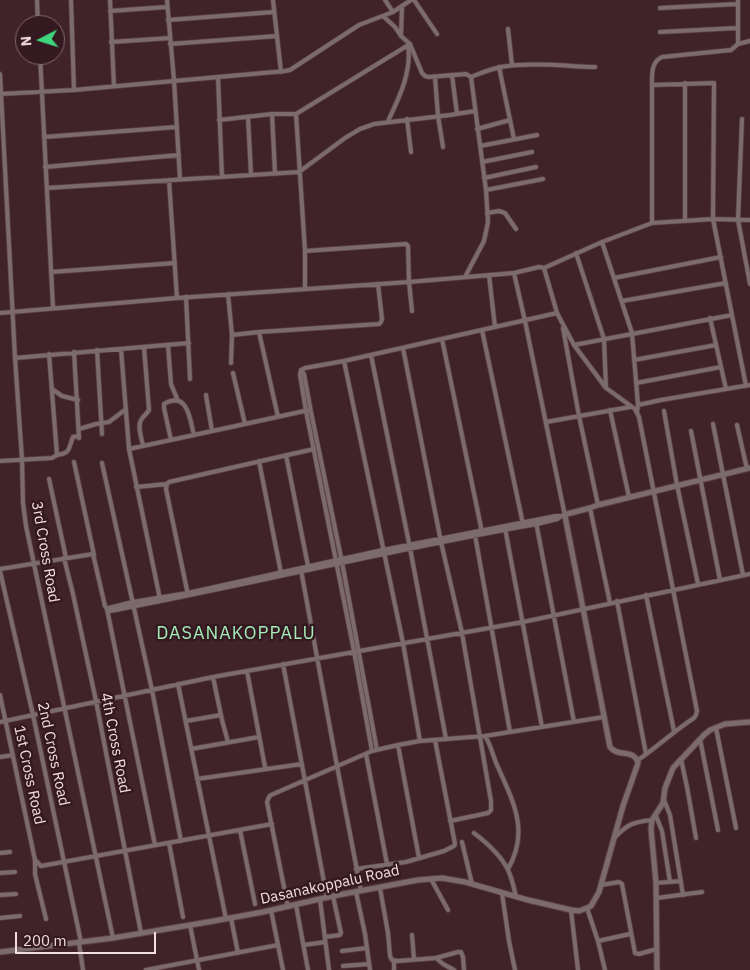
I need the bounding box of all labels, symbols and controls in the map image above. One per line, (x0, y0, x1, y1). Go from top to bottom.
north arrow (15, 15, 65, 65)
text: N (17, 35, 35, 47)
street label: 3rd Cross Road (27, 500, 63, 604)
district label: DASANAKOPPALU (155, 623, 317, 645)
street label: 4th Cross Road (96, 691, 134, 795)
street label: 2nd Cross Road (33, 701, 73, 807)
street label: 1st Cross Road (10, 724, 48, 826)
street label: Dasanakoppalu Road (259, 861, 401, 909)
scale bar (18, 922, 159, 954)
text: 200 m (23, 931, 67, 950)

